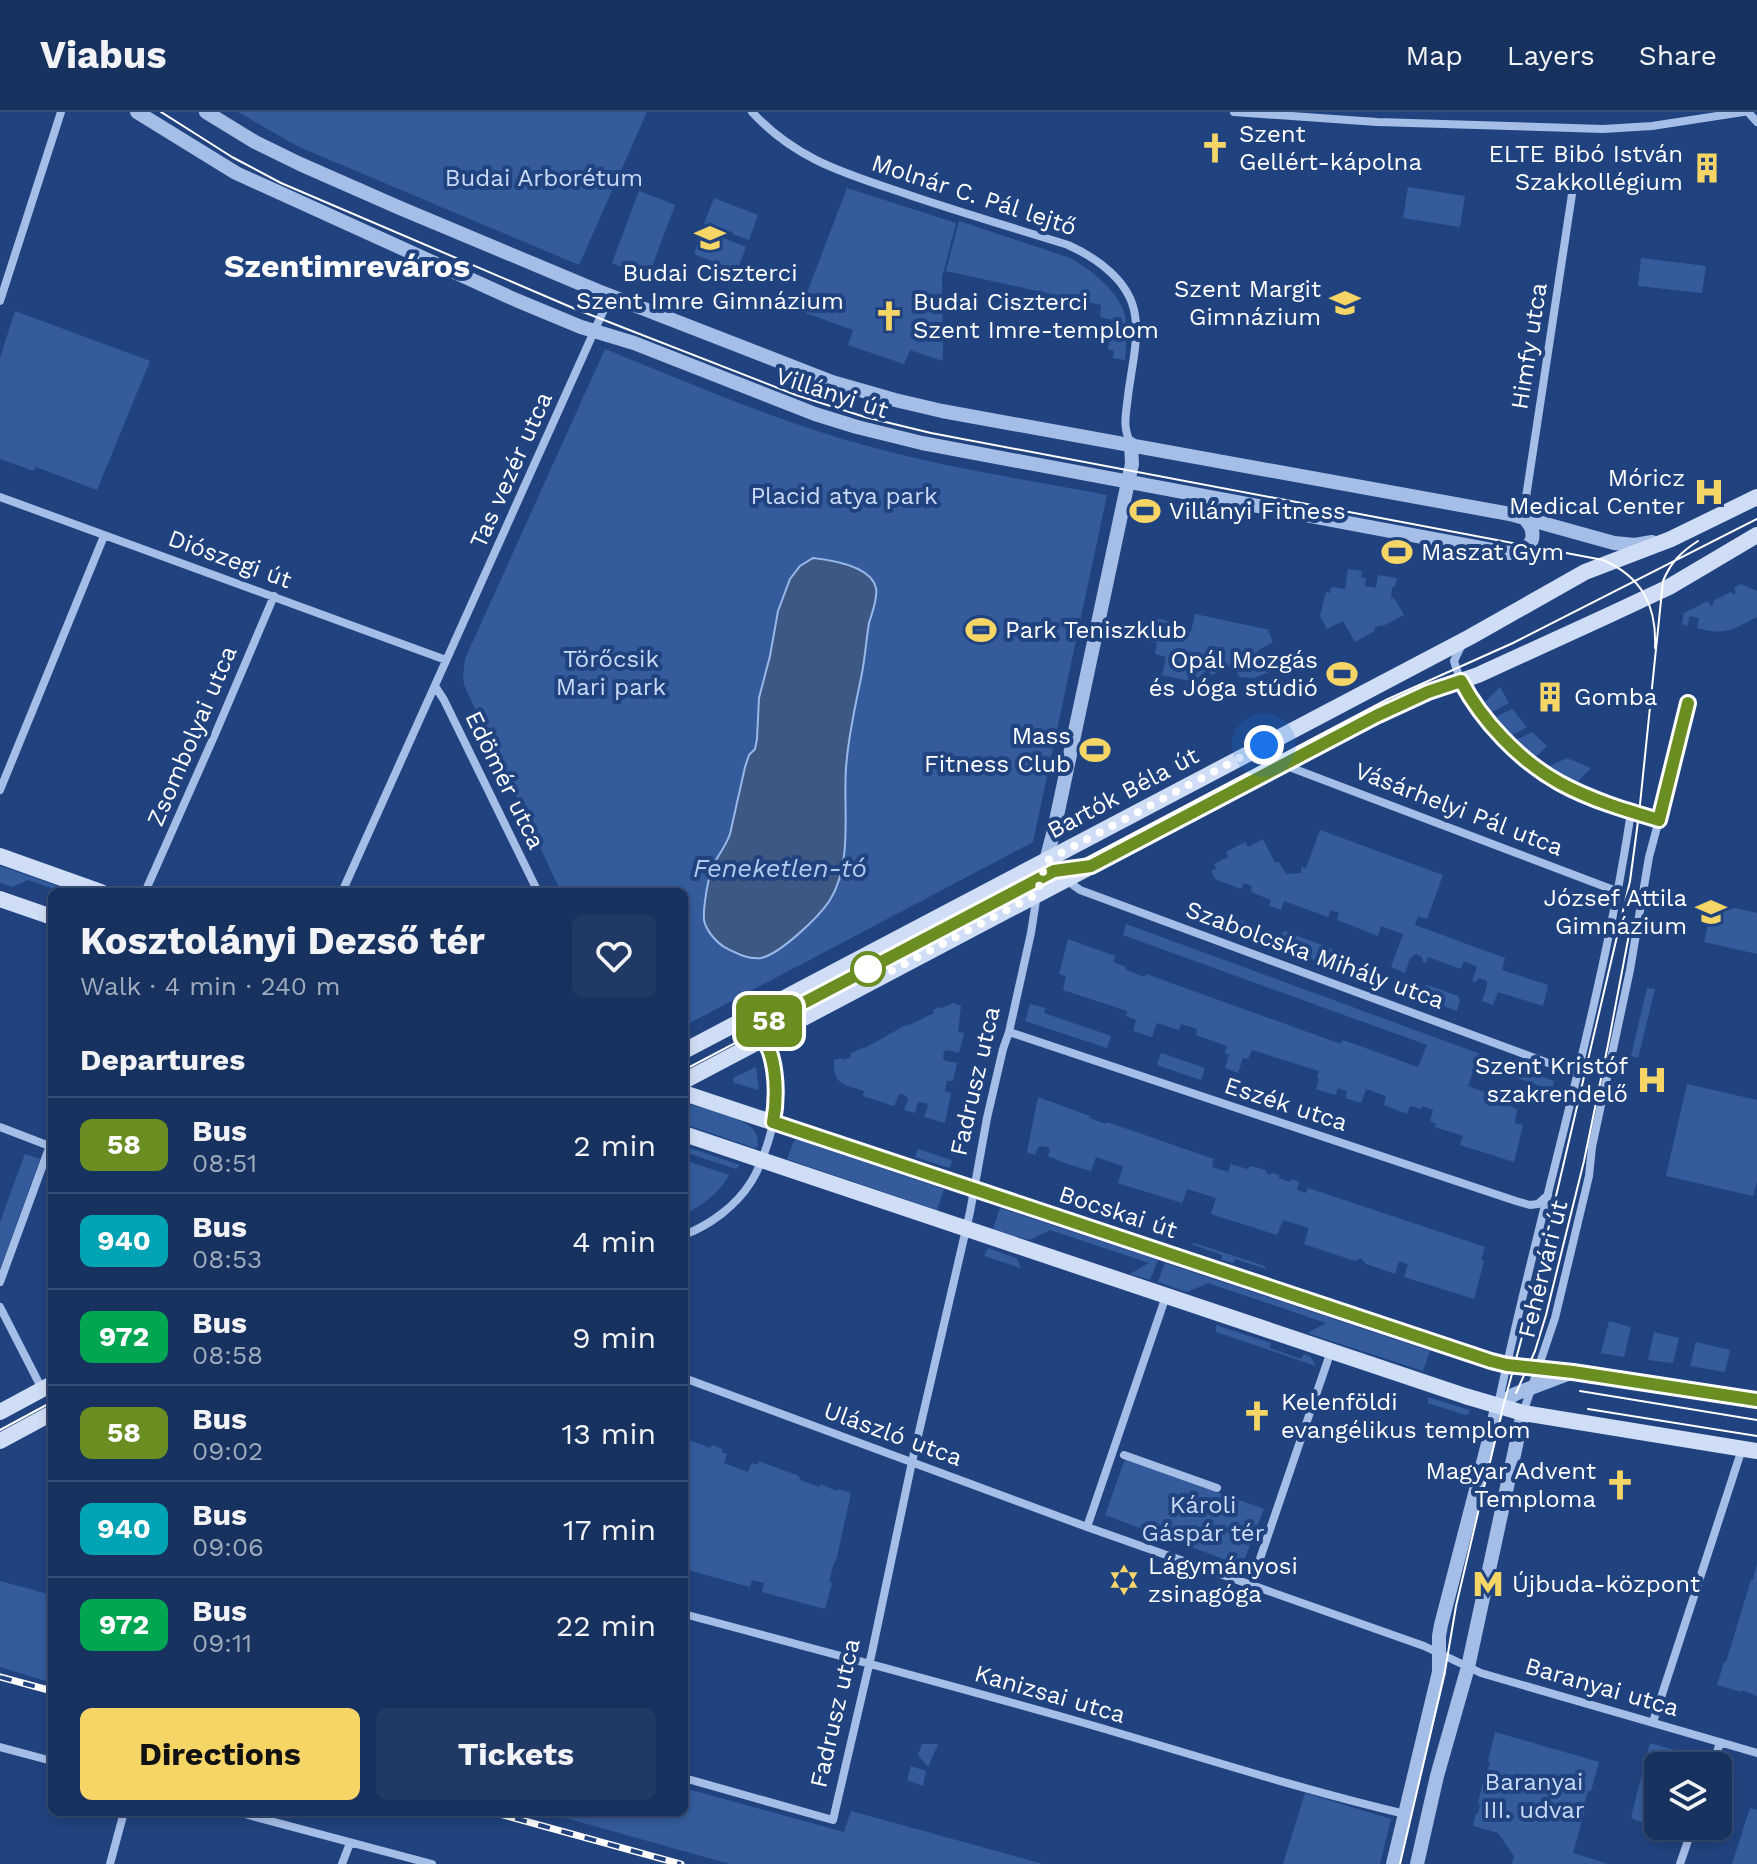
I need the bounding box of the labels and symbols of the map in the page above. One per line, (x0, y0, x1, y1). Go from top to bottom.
place label: Szent Gellért-kápolna (1239, 120, 1422, 176)
church icon: Szent Gellért-kápolna (1198, 131, 1232, 165)
place label: ELTE Bibó István Szakkollégium (1489, 140, 1683, 196)
street label: Molnár C. Pál lejtő (868, 149, 1080, 241)
building icon: ELTE Bibó István Szakkollégium (1690, 151, 1724, 185)
park label: Budai Arborétum (445, 164, 643, 192)
school or university icon: Budai Ciszterci Szent Imre Gimnázium (693, 221, 727, 255)
district label: Szentimreváros (224, 247, 470, 285)
place label: Budai Ciszterci Szent Imre Gimnázium (576, 259, 844, 315)
place label: Szent Margit Gimnázium (1174, 275, 1321, 331)
street label: Himfy utca (1505, 281, 1553, 411)
school or university icon: Szent Margit Gimnázium (1328, 286, 1362, 320)
place label: Budai Ciszterci Szent Imre-templom (913, 288, 1159, 344)
church icon: Budai Ciszterci Szent Imre-templom (872, 299, 906, 333)
street label: Villányi út (772, 362, 892, 424)
street label: Tas vezér utca (464, 388, 558, 552)
place label: Móricz Medical Center (1509, 464, 1685, 520)
hospital icon: Móricz Medical Center (1692, 475, 1726, 509)
park label: Placid atya park (750, 482, 938, 510)
sports icon: Villányi Fitness (1128, 494, 1162, 528)
place label: Villányi Fitness (1169, 497, 1346, 525)
street label: Diószegi út (164, 524, 296, 594)
sports icon: Maszat Gym (1380, 535, 1414, 569)
place label: Maszat Gym (1421, 538, 1564, 566)
sports icon: Park Teniszklub (964, 613, 998, 647)
place label: Park Teniszklub (1005, 616, 1187, 644)
street label: Zsombolyai utca (141, 642, 243, 830)
park label: Törőcsik Mari park (556, 645, 667, 701)
place label: Opál Mozgás és Jóga stúdió (1149, 646, 1318, 702)
sports icon: Opál Mozgás és Jóga stúdió (1325, 657, 1359, 691)
building icon: Gomba (1533, 680, 1567, 714)
place label: Gomba (1574, 683, 1657, 711)
street label: Edömér utca (459, 706, 551, 854)
place label: Mass Fitness Club (924, 722, 1071, 778)
your location (1244, 725, 1284, 765)
sports icon: Mass Fitness Club (1078, 733, 1112, 767)
street label: Bartók Béla út (1043, 741, 1203, 845)
street label: Vásárhelyi Pál utca (1351, 756, 1567, 862)
water label: Feneketlen-tó (693, 853, 867, 883)
place label: József Attila Gimnázium (1544, 884, 1687, 940)
street label: Szabolcska Mihály utca (1182, 895, 1448, 1015)
school or university icon: József Attila Gimnázium (1694, 895, 1728, 929)
unlabelled marker (851, 952, 885, 986)
line badge: 58 (733, 995, 805, 1047)
street label: Fadrusz utca (944, 1004, 1006, 1158)
place label: Szent Kristóf szakrendelő (1475, 1052, 1629, 1108)
hospital icon: Szent Kristóf szakrendelő (1635, 1063, 1669, 1097)
street label: Eszék utca (1221, 1071, 1351, 1137)
street label: Bocskai út (1055, 1180, 1181, 1244)
street label: Fehérvári út (1512, 1197, 1574, 1341)
place label: Kelenföldi evangélikus templom (1281, 1388, 1531, 1444)
street label: Ulászló utca (820, 1396, 966, 1472)
church icon: Kelenföldi evangélikus templom (1240, 1399, 1274, 1433)
place label: Magyar Advent Temploma (1425, 1457, 1596, 1513)
church icon: Magyar Advent Temploma (1603, 1468, 1637, 1502)
park label: Károli Gáspár tér (1142, 1491, 1265, 1547)
place label: Lágymányosi zsinagóga (1148, 1552, 1298, 1608)
synagogue icon: Lágymányosi zsinagóga (1107, 1563, 1141, 1597)
metro station icon: Újbuda-központ (1471, 1567, 1505, 1601)
place label: Újbuda-központ (1512, 1570, 1700, 1598)
street label: Fadrusz utca (804, 1636, 866, 1790)
street label: Baranyai utca (1522, 1652, 1682, 1722)
street label: Kanizsai utca (971, 1659, 1129, 1729)
park label: Baranyai III. udvar (1483, 1768, 1585, 1824)

